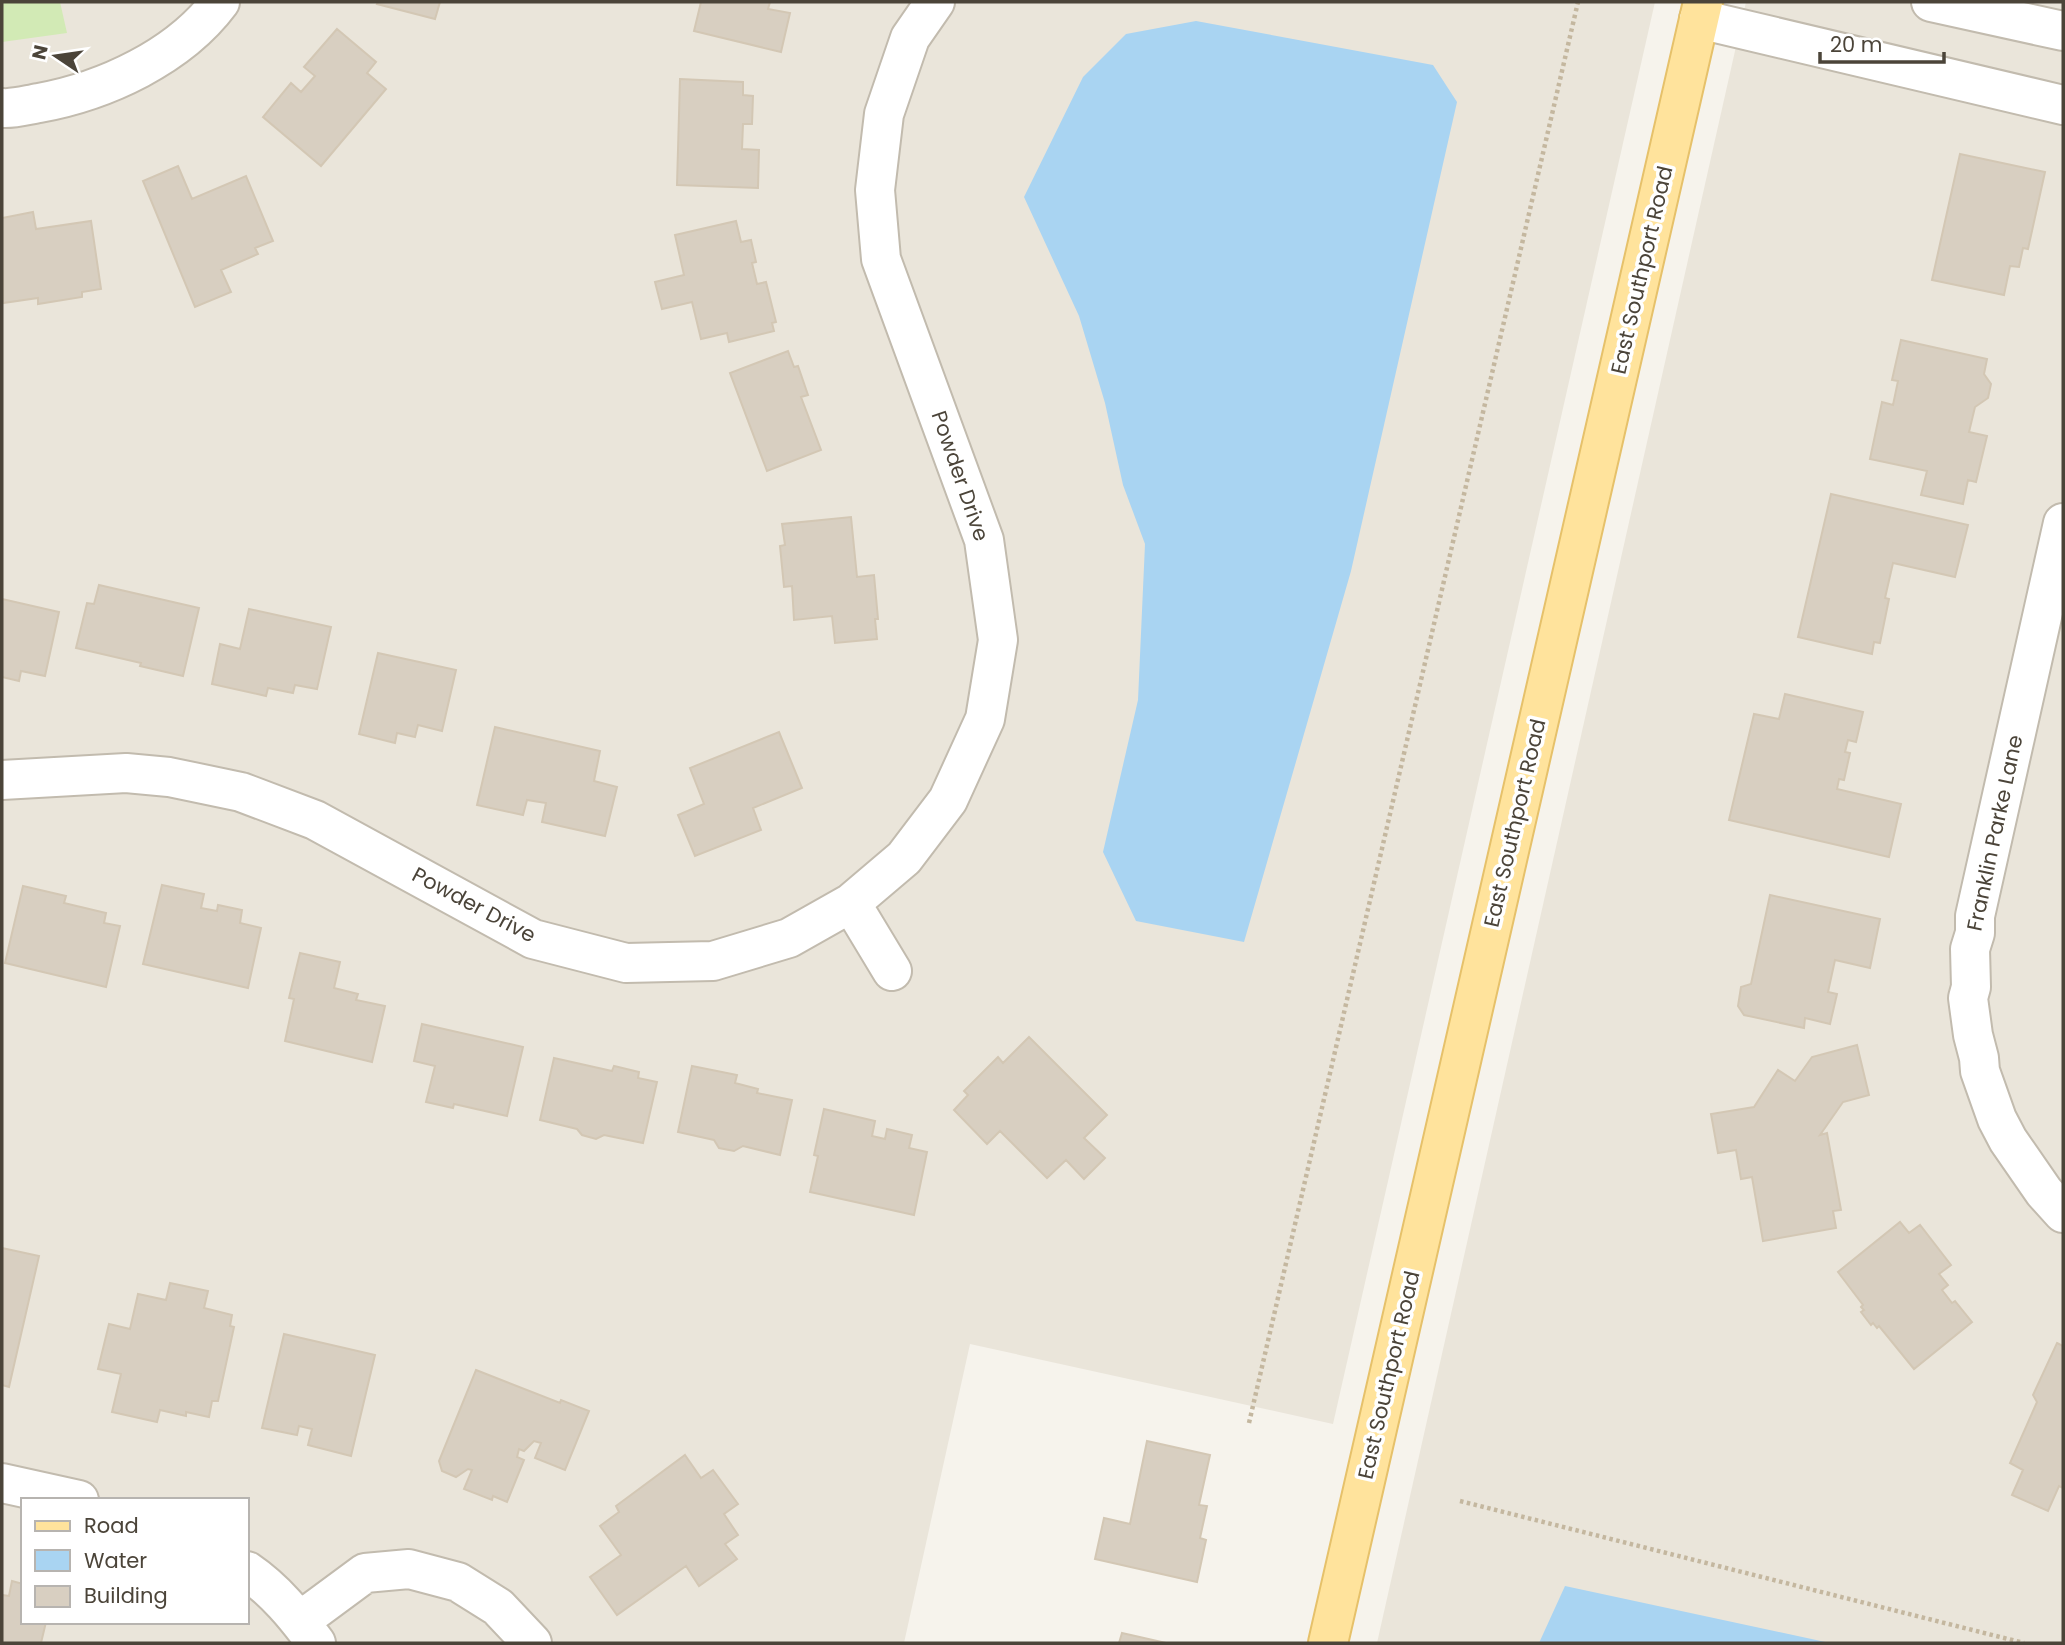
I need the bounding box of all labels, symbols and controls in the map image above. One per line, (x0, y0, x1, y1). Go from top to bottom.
north arrow (21, 21, 91, 91)
scale bar (1820, 21, 1944, 65)
text: 20 m (1830, 30, 1883, 59)
text: N (25, 42, 55, 62)
street label: East Southport Road (1603, 163, 1680, 377)
street label: Powder Drive (925, 407, 996, 545)
street label: East Southport Road (1476, 716, 1553, 930)
street label: Franklin Parke Lane (1960, 732, 2029, 934)
street label: Powder Drive (407, 860, 541, 949)
street label: East Southport Road (1350, 1268, 1427, 1482)
legend (21, 1498, 248, 1624)
text: Road (84, 1511, 139, 1540)
text: Water (84, 1546, 147, 1575)
text: Building (84, 1581, 168, 1610)

